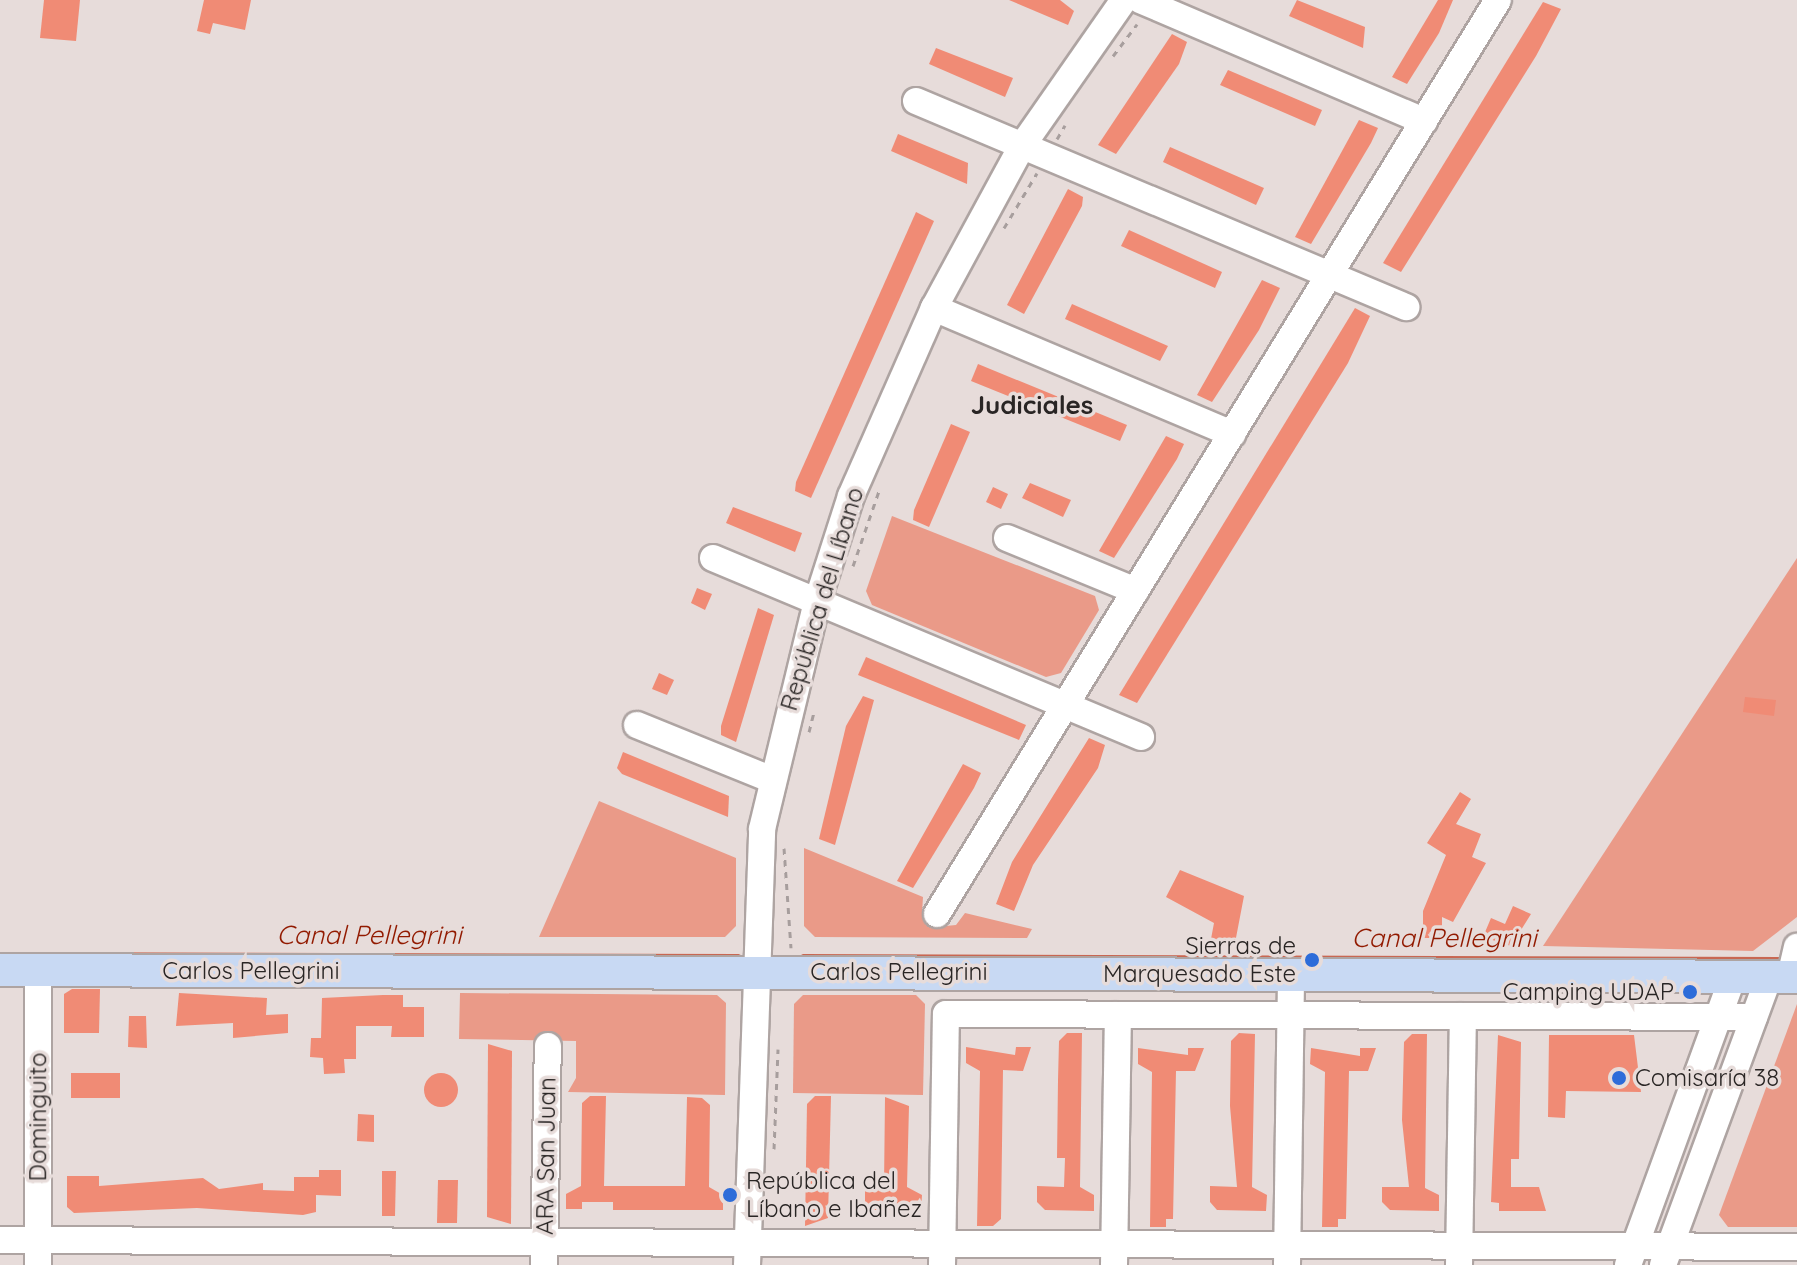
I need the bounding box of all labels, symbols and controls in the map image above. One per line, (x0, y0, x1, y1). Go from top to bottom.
district label: Judiciales (971, 389, 1093, 421)
street label: República del Líbano (774, 484, 870, 714)
water label: Canal Pellegrini (276, 919, 462, 951)
water label: Canal Pellegrini (1351, 922, 1537, 954)
place label: Sierras de Marquesado Este (1103, 932, 1296, 988)
marker: Sierras de Marquesado Este (1303, 951, 1321, 969)
street label: Carlos Pellegrini (162, 957, 340, 985)
street label: Carlos Pellegrini (810, 958, 988, 986)
place label: Camping UDAP (1503, 978, 1674, 1006)
marker: Camping UDAP (1681, 983, 1699, 1001)
street label: Dominguito (24, 1053, 52, 1181)
place label: Comisaría 38 (1635, 1064, 1779, 1092)
marker: Comisaría 38 (1610, 1069, 1628, 1087)
street label: ARA San Juan (530, 1077, 562, 1235)
place label: República del Líbano e Ibañez (746, 1167, 922, 1223)
marker: República del Líbano e Ibañez (721, 1186, 739, 1204)

